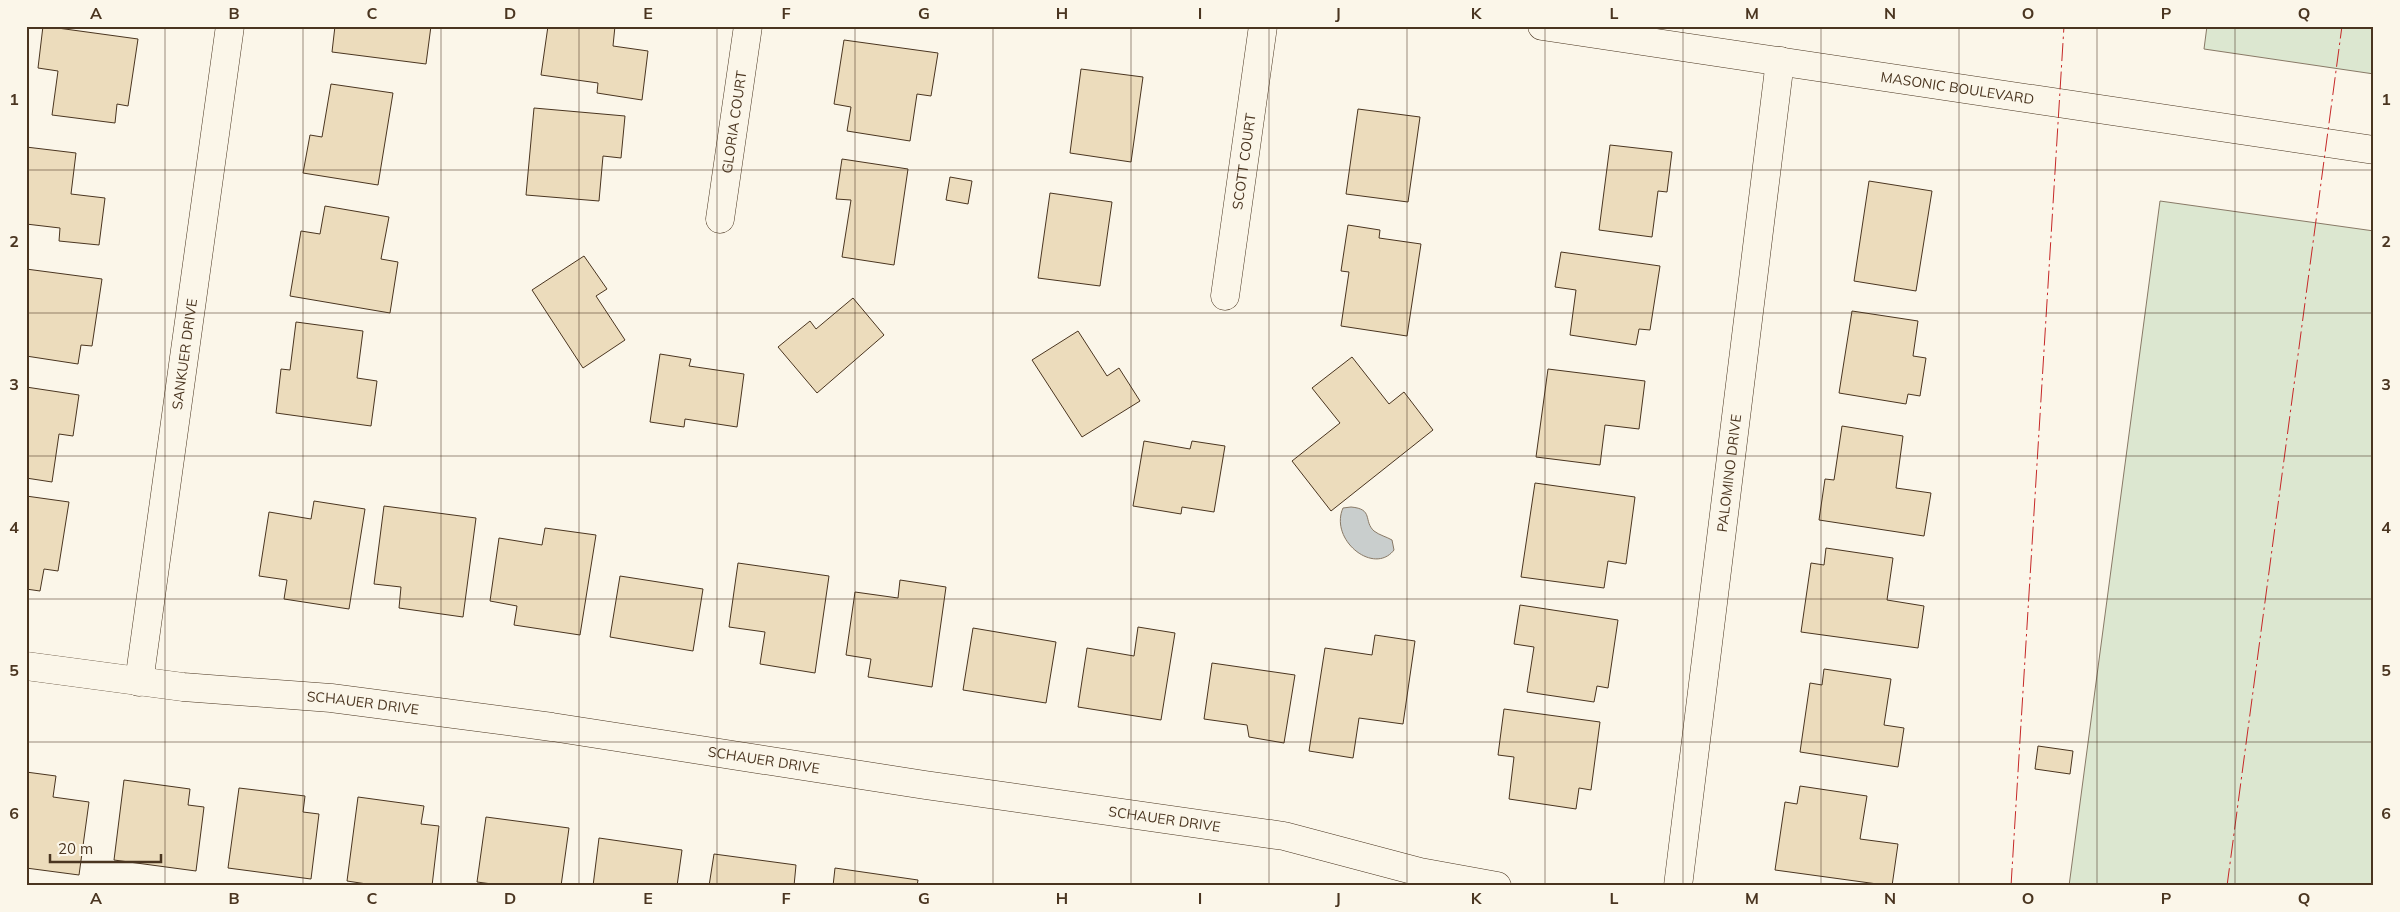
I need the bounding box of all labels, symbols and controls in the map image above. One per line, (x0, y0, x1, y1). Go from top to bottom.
text: A (90, 3, 102, 23)
text: B (228, 3, 240, 23)
text: C (367, 3, 378, 23)
text: D (504, 3, 516, 23)
text: E (643, 3, 653, 23)
text: F (781, 3, 791, 23)
text: G (918, 3, 930, 23)
text: H (1056, 3, 1068, 23)
text: I (1198, 3, 1202, 23)
text: J (1335, 3, 1341, 23)
text: K (1471, 3, 1483, 23)
text: L (1610, 3, 1619, 23)
text: M (1745, 3, 1759, 23)
text: N (1884, 3, 1896, 23)
text: O (2022, 3, 2034, 23)
text: P (2161, 3, 2172, 23)
text: Q (2298, 3, 2310, 23)
street label: MASONIC BOULEVARD (1879, 68, 2035, 108)
street label: GLORIA COURT (718, 69, 750, 175)
text: 1 (9, 89, 19, 109)
text: 1 (2381, 89, 2391, 109)
street label: SCOTT COURT (1228, 111, 1260, 211)
text: 2 (9, 231, 19, 251)
text: 2 (2381, 231, 2391, 251)
street label: SANKUER DRIVE (168, 297, 201, 411)
text: 3 (9, 374, 19, 394)
text: 3 (2381, 374, 2391, 394)
street label: PALOMINO DRIVE (1713, 413, 1745, 533)
text: 4 (9, 517, 19, 537)
text: 4 (2381, 517, 2391, 537)
text: 5 (9, 660, 19, 680)
text: 5 (2381, 660, 2391, 680)
street label: SCHAUER DRIVE (306, 687, 420, 718)
street label: SCHAUER DRIVE (707, 742, 821, 777)
street label: SCHAUER DRIVE (1107, 802, 1222, 836)
text: 6 (9, 803, 19, 823)
text: 6 (2381, 803, 2391, 823)
scale bar (50, 832, 161, 864)
text: 20 m (58, 839, 93, 858)
text: A (90, 888, 102, 908)
text: B (228, 888, 240, 908)
text: C (367, 888, 378, 908)
text: D (504, 888, 516, 908)
text: E (643, 888, 653, 908)
text: F (781, 888, 791, 908)
text: G (918, 888, 930, 908)
text: H (1056, 888, 1068, 908)
text: I (1198, 888, 1202, 908)
text: J (1335, 888, 1341, 908)
text: K (1471, 888, 1483, 908)
text: L (1610, 888, 1619, 908)
text: M (1745, 888, 1759, 908)
text: N (1884, 888, 1896, 908)
text: O (2022, 888, 2034, 908)
text: P (2161, 888, 2172, 908)
text: Q (2298, 888, 2310, 908)

